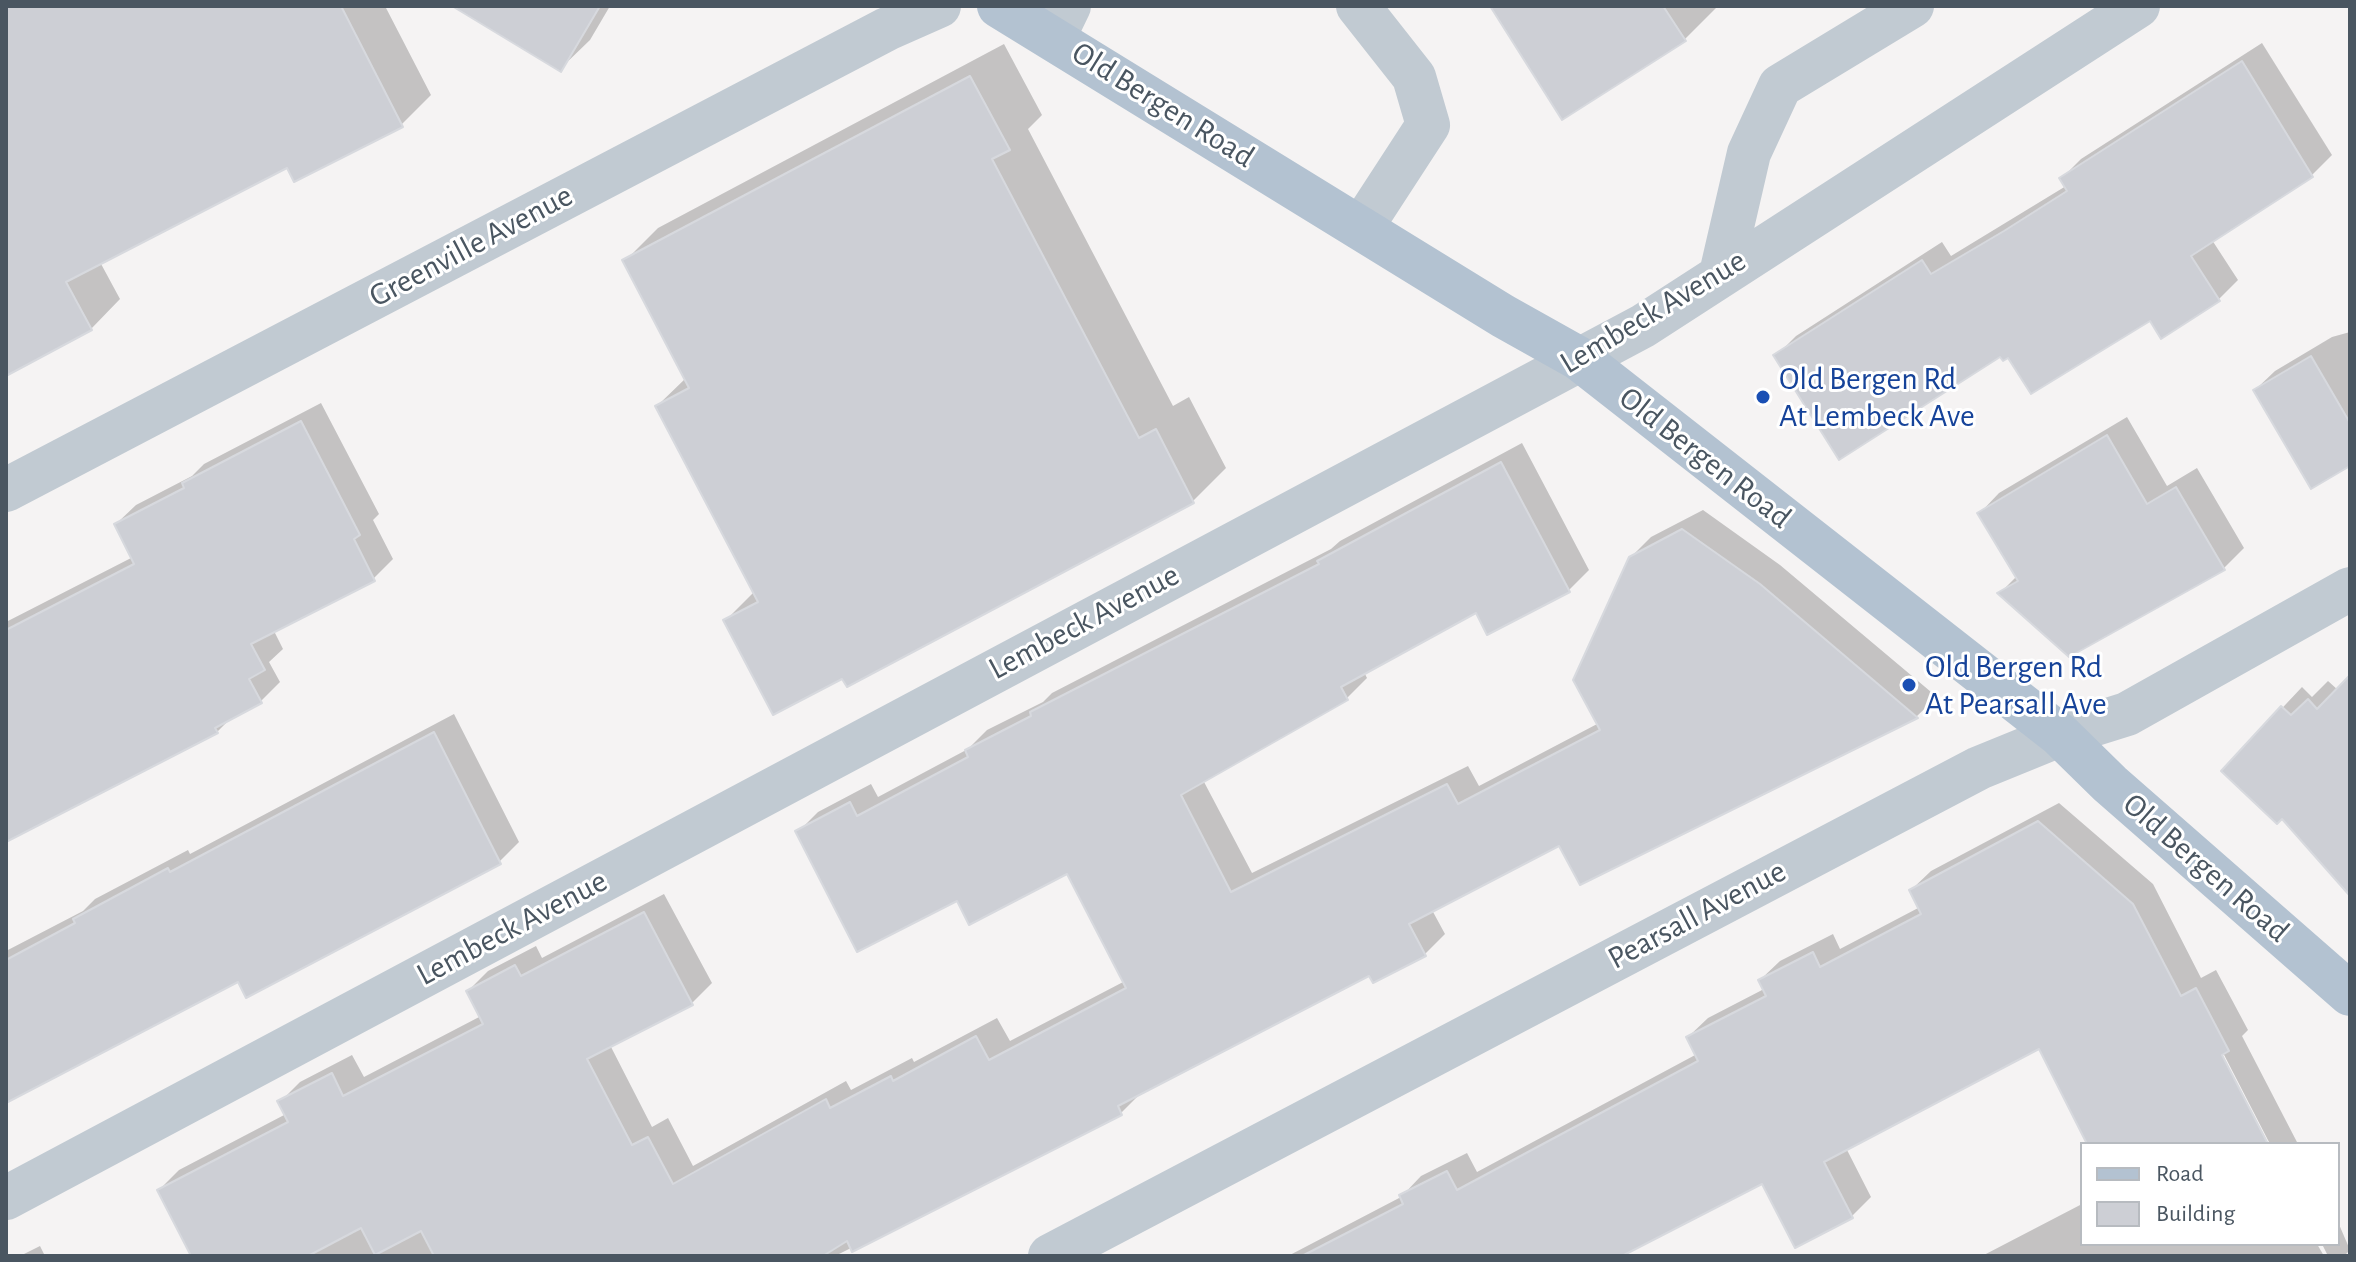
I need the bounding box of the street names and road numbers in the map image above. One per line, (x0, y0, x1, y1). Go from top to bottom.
street label: Old Bergen Road (1065, 34, 1261, 176)
street label: Greenville Avenue (363, 176, 579, 316)
street label: Lembeck Avenue (1553, 241, 1753, 383)
street label: Old Bergen Road (1611, 379, 1799, 537)
street label: Lembeck Avenue (982, 556, 1186, 688)
street label: Old Bergen Road (2115, 785, 2297, 951)
street label: Pearsall Avenue (1602, 852, 1792, 978)
street label: Lembeck Avenue (410, 862, 614, 994)

